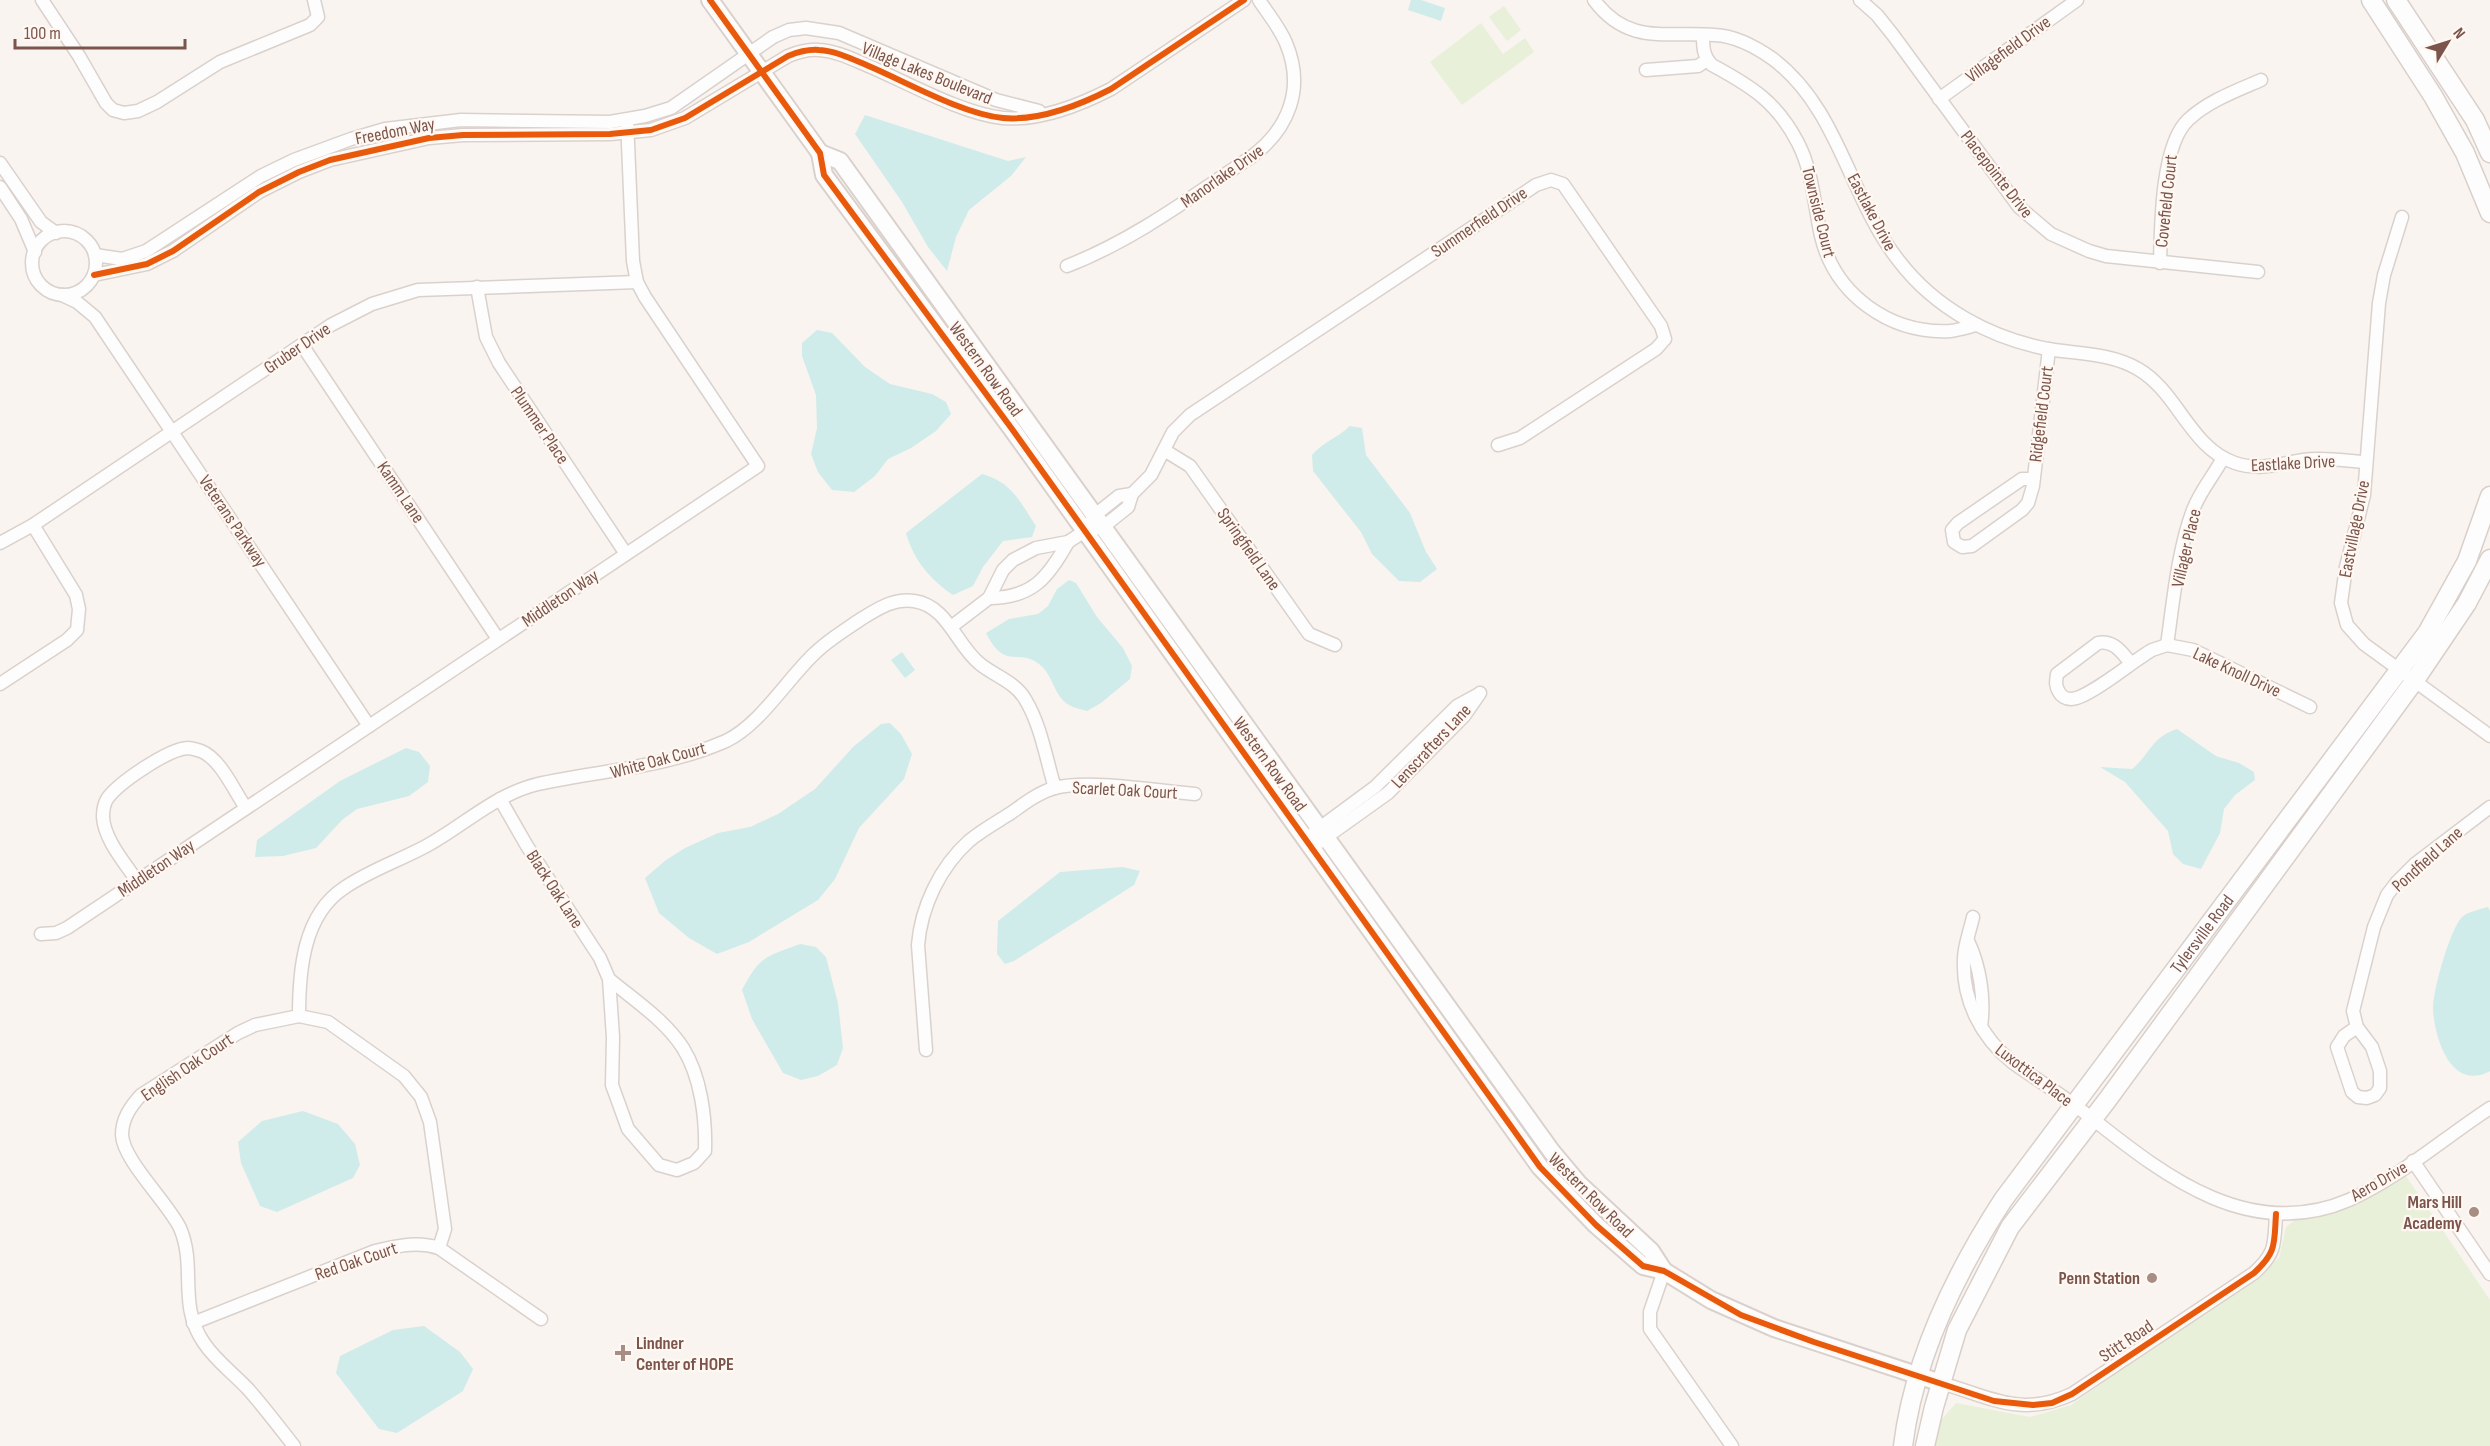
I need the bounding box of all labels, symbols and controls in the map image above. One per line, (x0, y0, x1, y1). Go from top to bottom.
scale bar (15, 12, 184, 50)
street label: Villagefield Drive (1962, 12, 2055, 87)
north arrow (2418, 12, 2478, 72)
text: 100 m (24, 23, 61, 44)
text: N (2449, 24, 2469, 43)
street label: Village Lakes Boulevard (859, 38, 995, 109)
street label: Freedom Way (354, 113, 437, 149)
street label: Placepointe Drive (1956, 126, 2037, 222)
street label: Manorlake Drive (1177, 140, 1268, 213)
street label: Covefield Court (2151, 153, 2182, 249)
street label: Townside Court (1797, 164, 1840, 260)
street label: Eastlake Drive (1842, 170, 1901, 254)
street label: Summerfield Drive (1427, 183, 1531, 262)
street label: Gruber Drive (260, 318, 335, 378)
street label: Western Row Road (944, 318, 1027, 421)
street label: Ridgefield Court (2025, 364, 2058, 463)
street label: Plummer Place (506, 382, 573, 468)
street label: Eastlake Drive (2250, 451, 2336, 476)
street label: Kamm Lane (372, 458, 429, 527)
street label: Veterans Parkway (194, 471, 271, 571)
street label: Eastvillage Drive (2335, 479, 2374, 580)
street label: Springfield Lane (1212, 504, 1285, 595)
street label: Villager Place (2167, 507, 2206, 589)
street label: Middleton Way (518, 565, 603, 632)
street label: Lake Knoll Drive (2190, 643, 2284, 702)
street label: Lenscrafters Lane (1387, 700, 1476, 793)
street label: Western Row Road (1228, 713, 1311, 816)
street label: White Oak Court (608, 738, 709, 783)
street label: Scarlet Oak Court (1072, 777, 1179, 804)
street label: Pondfield Lane (2388, 822, 2467, 896)
street label: Middleton Way (114, 835, 199, 902)
street label: Black Oak Lane (521, 846, 588, 932)
street label: Tylersville Road (2166, 891, 2238, 978)
street label: English Oak Court (137, 1029, 238, 1106)
street label: Luxottica Place (1991, 1040, 2077, 1111)
street label: Western Row Road (1544, 1148, 1638, 1242)
street label: Aero Drive (2346, 1157, 2411, 1206)
place label: Mars Hill Academy (2403, 1192, 2463, 1234)
marker: Mars Hill Academy (2467, 1205, 2481, 1219)
street label: Red Oak Court (312, 1237, 400, 1285)
place label: Penn Station (2058, 1268, 2140, 1289)
marker: Penn Station (2145, 1271, 2159, 1285)
street label: Stitt Road (2095, 1316, 2157, 1367)
place label: Lindner Center of HOPE (636, 1333, 734, 1375)
marker: Lindner Center of HOPE (614, 1344, 632, 1362)

